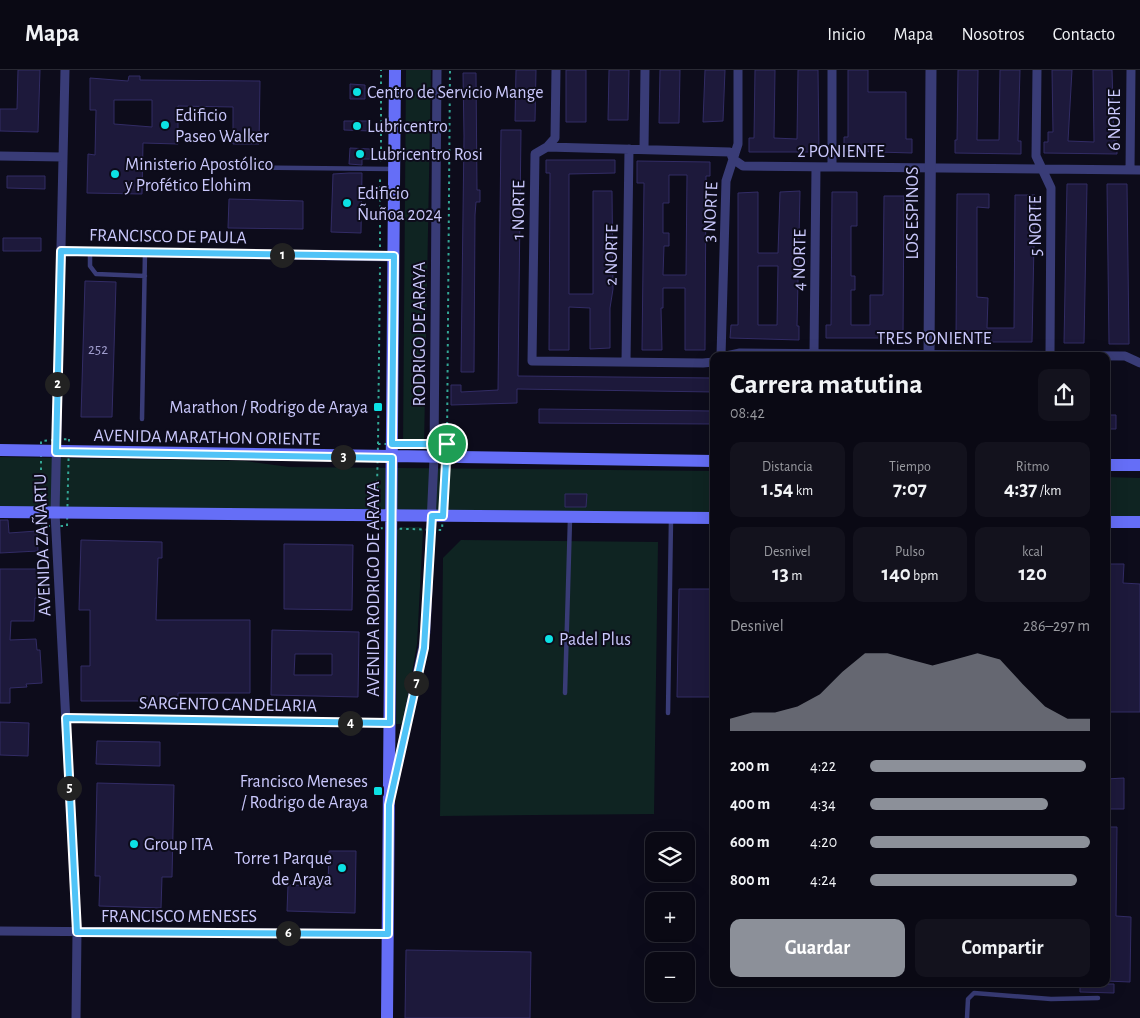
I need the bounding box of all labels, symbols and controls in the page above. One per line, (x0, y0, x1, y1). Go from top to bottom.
text: Mapa (25, 22, 79, 46)
text: Inicio (827, 26, 866, 44)
text: Mapa (894, 26, 933, 44)
text: Nosotros (961, 26, 1025, 44)
text: Contacto (1053, 26, 1115, 44)
place label: Centro de Servicio Mange (367, 84, 544, 102)
marker: Centro de Servicio Mange (351, 86, 363, 98)
street label: 6 NORTE (1106, 89, 1124, 151)
place label: Edificio Paseo Walker (175, 107, 269, 146)
place label: Lubricentro (367, 118, 448, 136)
marker: Edificio Paseo Walker (159, 119, 171, 131)
marker: Lubricentro (351, 120, 363, 132)
street label: 2 PONIENTE (797, 143, 885, 161)
place label: Lubricentro Rosi (370, 146, 483, 164)
marker: Lubricentro Rosi (354, 148, 366, 160)
place label: Ministerio Apostólico y Profético Elohim (124, 156, 273, 195)
street label: LOS ESPINOS (904, 166, 922, 260)
marker: Ministerio Apostólico y Profético Elohim (109, 168, 121, 180)
street label: 1 NORTE (509, 180, 529, 240)
street label: 3 NORTE (700, 181, 722, 243)
place label: Edificio Ñuñoa 2024 (357, 185, 442, 224)
street label: 5 NORTE (1027, 195, 1045, 256)
marker: Edificio Ñuñoa 2024 (341, 197, 353, 209)
street label: 2 NORTE (602, 224, 622, 286)
street label: FRANCISCO DE PAULA (89, 227, 248, 247)
street label: 4 NORTE (790, 229, 810, 291)
pin: 1 (270, 242, 294, 268)
text: 1 (280, 248, 285, 262)
street label: RODRIGO DE ARAYA (411, 261, 429, 406)
street label: TRES PONIENTE (876, 330, 992, 348)
house number: 252 (88, 342, 108, 357)
button: share (1038, 369, 1090, 421)
text: Carrera matutina (730, 371, 923, 399)
pin: 2 (44, 372, 70, 396)
text: 2 (54, 377, 61, 391)
place label: Marathon / Rodrigo de Araya (169, 399, 368, 417)
marker: Marathon / Rodrigo de Araya (372, 401, 384, 413)
text: 08:42 (730, 405, 765, 421)
pin (426, 423, 468, 465)
street label: AVENIDA MARATHON ORIENTE (93, 427, 321, 449)
icon: arrive (433, 430, 461, 458)
pin: 3 (330, 444, 356, 470)
text: 3 (340, 450, 347, 464)
text: Distancia (762, 460, 813, 474)
text: Tiempo (889, 460, 931, 474)
text: Ritmo (1016, 460, 1050, 474)
street label: AVENIDA ZAÑARTU (29, 473, 54, 617)
text: 1.54 (761, 478, 793, 499)
text: 7:07 (893, 478, 927, 499)
text: 4:37 (1004, 478, 1037, 499)
street label: AVENIDA RODRIGO DE ARAYA (365, 481, 383, 697)
text: km (793, 484, 813, 498)
text: /km (1037, 484, 1061, 498)
text: Desnivel (764, 545, 811, 559)
text: Pulso (895, 545, 925, 559)
text: kcal (1022, 545, 1043, 559)
text: 13 (772, 563, 789, 584)
text: 140 (882, 563, 911, 584)
text: 120 (1018, 563, 1047, 584)
text: m (789, 569, 802, 583)
text: bpm (911, 569, 938, 583)
text: Desnivel (730, 618, 784, 634)
text: 286–297 m (1023, 618, 1090, 634)
place label: Padel Plus (559, 631, 631, 649)
marker: Padel Plus (543, 633, 555, 645)
pin: 7 (404, 670, 428, 696)
text: 7 (413, 676, 420, 690)
street label: SARGENTO CANDELARIA (139, 694, 318, 716)
pin: 4 (338, 710, 362, 736)
text: 4 (347, 716, 354, 730)
text: 200 m (730, 758, 770, 774)
text: 4:22 (810, 758, 836, 774)
place label: Francisco Meneses / Rodrigo de Araya (240, 773, 368, 812)
pin: 5 (56, 776, 82, 800)
text: 5 (66, 781, 73, 795)
marker: Francisco Meneses / Rodrigo de Araya (372, 785, 384, 797)
text: 400 m (730, 796, 770, 812)
text: 4:34 (810, 796, 836, 812)
map controls (645, 832, 695, 1002)
button: layers (645, 832, 695, 882)
text: 600 m (730, 834, 770, 850)
text: 4:20 (810, 834, 837, 850)
place label: Group ITA (144, 836, 214, 854)
marker: Group ITA (128, 838, 140, 850)
place label: Torre 1 Parque de Araya (234, 850, 332, 889)
marker: Torre 1 Parque de Araya (336, 862, 348, 874)
text: 800 m (730, 872, 770, 888)
text: 4:24 (810, 872, 836, 888)
button: + (645, 892, 695, 942)
street label: FRANCISCO MENESES (101, 908, 257, 926)
button: Guardar (730, 919, 905, 977)
button: Compartir (915, 919, 1090, 977)
pin: 6 (276, 920, 300, 946)
text: 6 (285, 926, 292, 940)
button: − (645, 952, 695, 1002)

